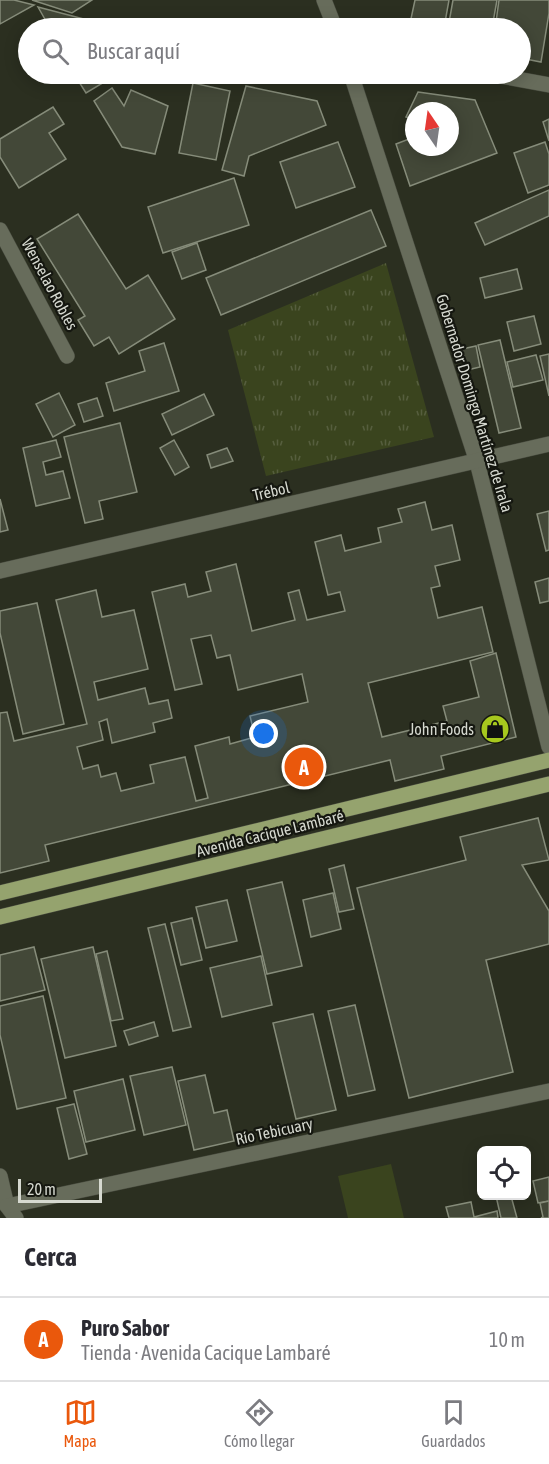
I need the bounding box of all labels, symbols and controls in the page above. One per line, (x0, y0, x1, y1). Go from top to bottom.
search box (18, 18, 531, 84)
icon: search (39, 35, 72, 68)
text: Buscar aquí (87, 38, 180, 64)
north arrow (405, 102, 459, 156)
street label: Wenselao Robles (18, 235, 82, 333)
street label: Gobernador Domingo Martínez de Irala (432, 292, 517, 515)
street label: Trébol (251, 478, 292, 504)
shop icon: John Foods (479, 713, 511, 745)
your location (249, 719, 278, 748)
place label: John Foods (409, 720, 474, 738)
pin: A (284, 744, 324, 789)
street label: Avenida Cacique Lambaré (194, 806, 346, 861)
street label: Río Tebicuary (234, 1114, 315, 1149)
map controls (477, 1146, 531, 1200)
button: locate (477, 1146, 531, 1200)
scale bar (18, 1176, 102, 1204)
text: 20 m (27, 1180, 56, 1198)
text: Cerca (24, 1242, 77, 1272)
text: Puro Sabor (81, 1315, 169, 1341)
text: A (39, 1328, 48, 1351)
text: 10 m (489, 1328, 525, 1351)
text: Tienda · Avenida Cacique Lambaré (81, 1341, 331, 1364)
tab: Mapa (64, 1396, 97, 1450)
tab: Cómo llegar (224, 1396, 294, 1450)
tab: Guardados (421, 1396, 485, 1450)

